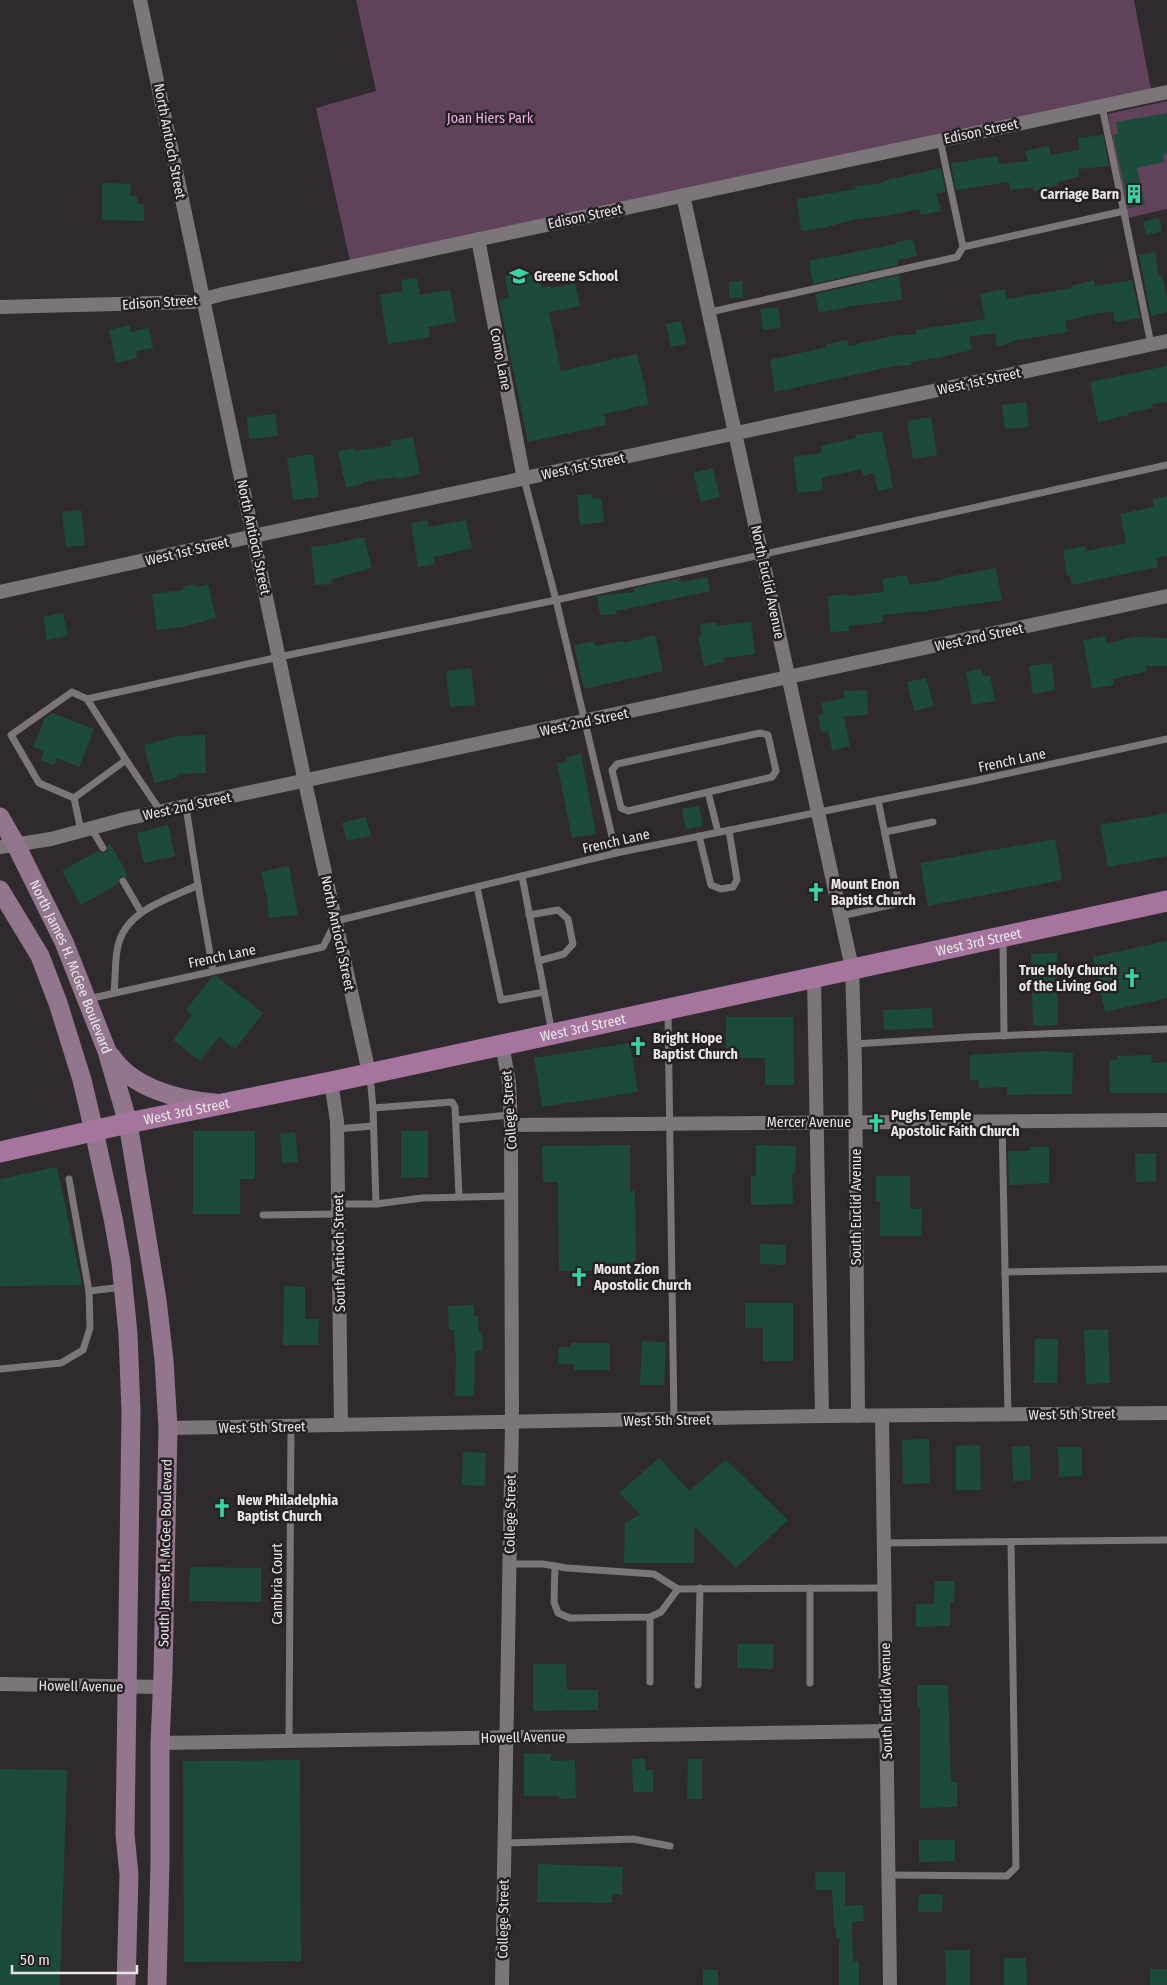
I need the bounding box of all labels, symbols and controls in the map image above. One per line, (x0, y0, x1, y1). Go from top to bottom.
street label: North Antioch Street (150, 82, 189, 201)
park label: Joan Hiers Park (447, 110, 534, 127)
street label: Edison Street (942, 115, 1020, 148)
building icon: Carriage Barn (1123, 183, 1145, 205)
place label: Carriage Barn (1040, 186, 1119, 203)
street label: Edison Street (546, 200, 624, 233)
school or university icon: Greene School (508, 265, 530, 287)
place label: Greene School (534, 268, 618, 285)
street label: Edison Street (122, 291, 199, 314)
street label: Como Lane (486, 327, 515, 392)
street label: West 1st Street (936, 364, 1023, 399)
street label: West 1st Street (540, 449, 627, 484)
street label: North Antioch Street (233, 478, 274, 597)
street label: North Euclid Avenue (747, 524, 788, 641)
street label: West 1st Street (144, 534, 231, 569)
street label: West 2nd Street (933, 620, 1025, 655)
street label: West 2nd Street (538, 705, 630, 740)
street label: French Lane (977, 745, 1047, 776)
street label: West 2nd Street (141, 789, 233, 824)
street label: French Lane (581, 825, 651, 857)
street label: North Antioch Street (317, 874, 358, 993)
place label: Mount Enon Baptist Church (831, 876, 916, 909)
street label: North James H. McGee Boulevard (26, 877, 115, 1056)
church icon: Mount Enon Baptist Church (805, 881, 827, 903)
street label: West 3rd Street (934, 925, 1024, 960)
street label: French Lane (187, 941, 257, 972)
place label: True Holy Church of the Living God (1019, 962, 1117, 995)
church icon: True Holy Church of the Living God (1121, 967, 1143, 989)
street label: West 3rd Street (539, 1010, 628, 1046)
place label: Bright Hope Baptist Church (653, 1030, 738, 1063)
church icon: Bright Hope Baptist Church (627, 1035, 649, 1057)
street label: College Street (498, 1069, 521, 1150)
street label: West 3rd Street (142, 1095, 232, 1129)
place label: Pughs Temple Apostolic Faith Church (890, 1107, 1020, 1140)
church icon: Pughs Temple Apostolic Faith Church (865, 1112, 887, 1134)
street label: Mercer Avenue (767, 1114, 851, 1131)
street label: South Euclid Avenue (848, 1149, 865, 1265)
street label: South Antioch Street (330, 1193, 349, 1312)
place label: Mount Zion Apostolic Church (593, 1261, 691, 1294)
church icon: Mount Zion Apostolic Church (568, 1266, 590, 1288)
street label: West 5th Street (1028, 1405, 1116, 1424)
street label: West 5th Street (623, 1411, 711, 1430)
street label: West 5th Street (218, 1418, 306, 1437)
street label: South James H. McGee Boulevard (155, 1459, 176, 1647)
street label: College Street (501, 1474, 520, 1554)
place label: New Philadelphia Baptist Church (237, 1492, 338, 1525)
church icon: New Philadelphia Baptist Church (211, 1497, 233, 1519)
street label: Cambria Court (269, 1543, 286, 1625)
street label: South Euclid Avenue (877, 1642, 896, 1759)
street label: Howell Avenue (39, 1677, 124, 1696)
street label: Howell Avenue (481, 1728, 566, 1747)
street label: College Street (494, 1879, 513, 1959)
scale bar (12, 1942, 138, 1974)
text: 50 m (20, 1951, 50, 1969)

